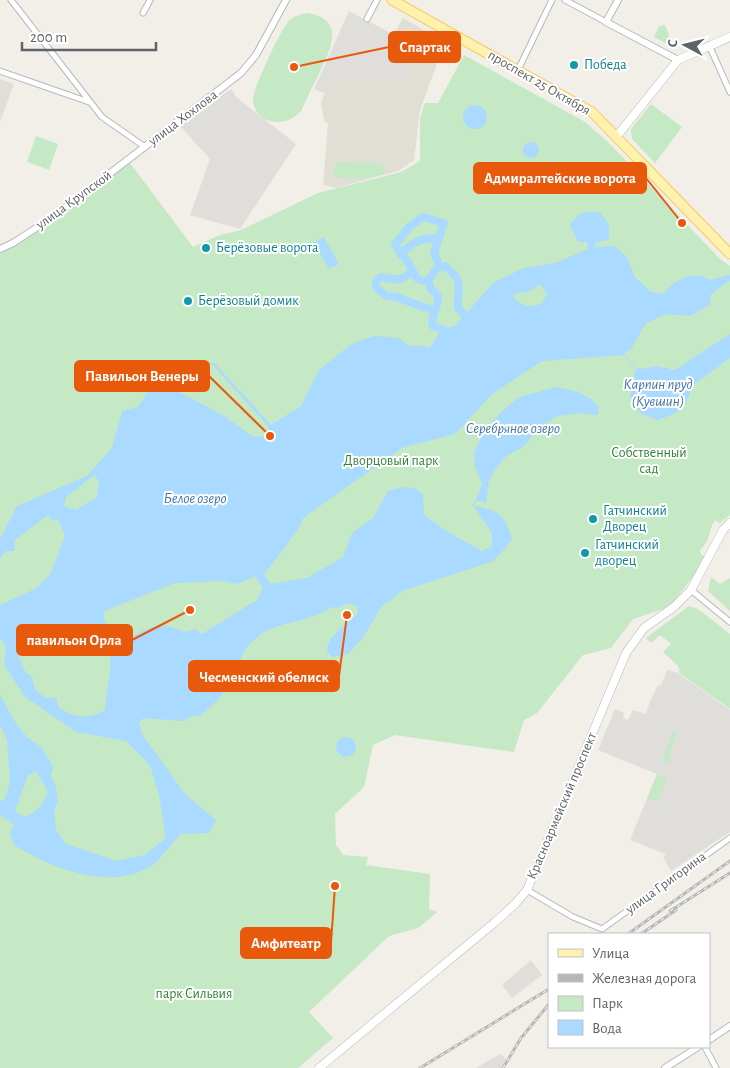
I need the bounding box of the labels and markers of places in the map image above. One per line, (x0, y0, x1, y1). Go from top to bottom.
callout: Спартак (389, 32, 460, 62)
place label: Победа (584, 58, 627, 72)
marker: Победа (568, 59, 580, 71)
callout: Адмиралтейские ворота (474, 163, 646, 193)
place label: Берёзовые ворота (216, 241, 319, 255)
marker: Берёзовые ворота (200, 242, 212, 254)
place label: Берёзовый домик (198, 294, 299, 308)
marker: Берёзовый домик (182, 295, 194, 307)
callout: Павильон Венеры (75, 361, 209, 391)
place label: Гатчинский Дворец (603, 504, 667, 534)
marker: Гатчинский Дворец (587, 513, 599, 525)
place label: Гатчинский дворец (595, 538, 659, 568)
marker: Гатчинский дворец (579, 547, 591, 559)
callout: павильон Орла (17, 625, 132, 655)
callout: Чесменский обелиск (189, 661, 339, 691)
callout: Амфитеатр (241, 928, 331, 958)

